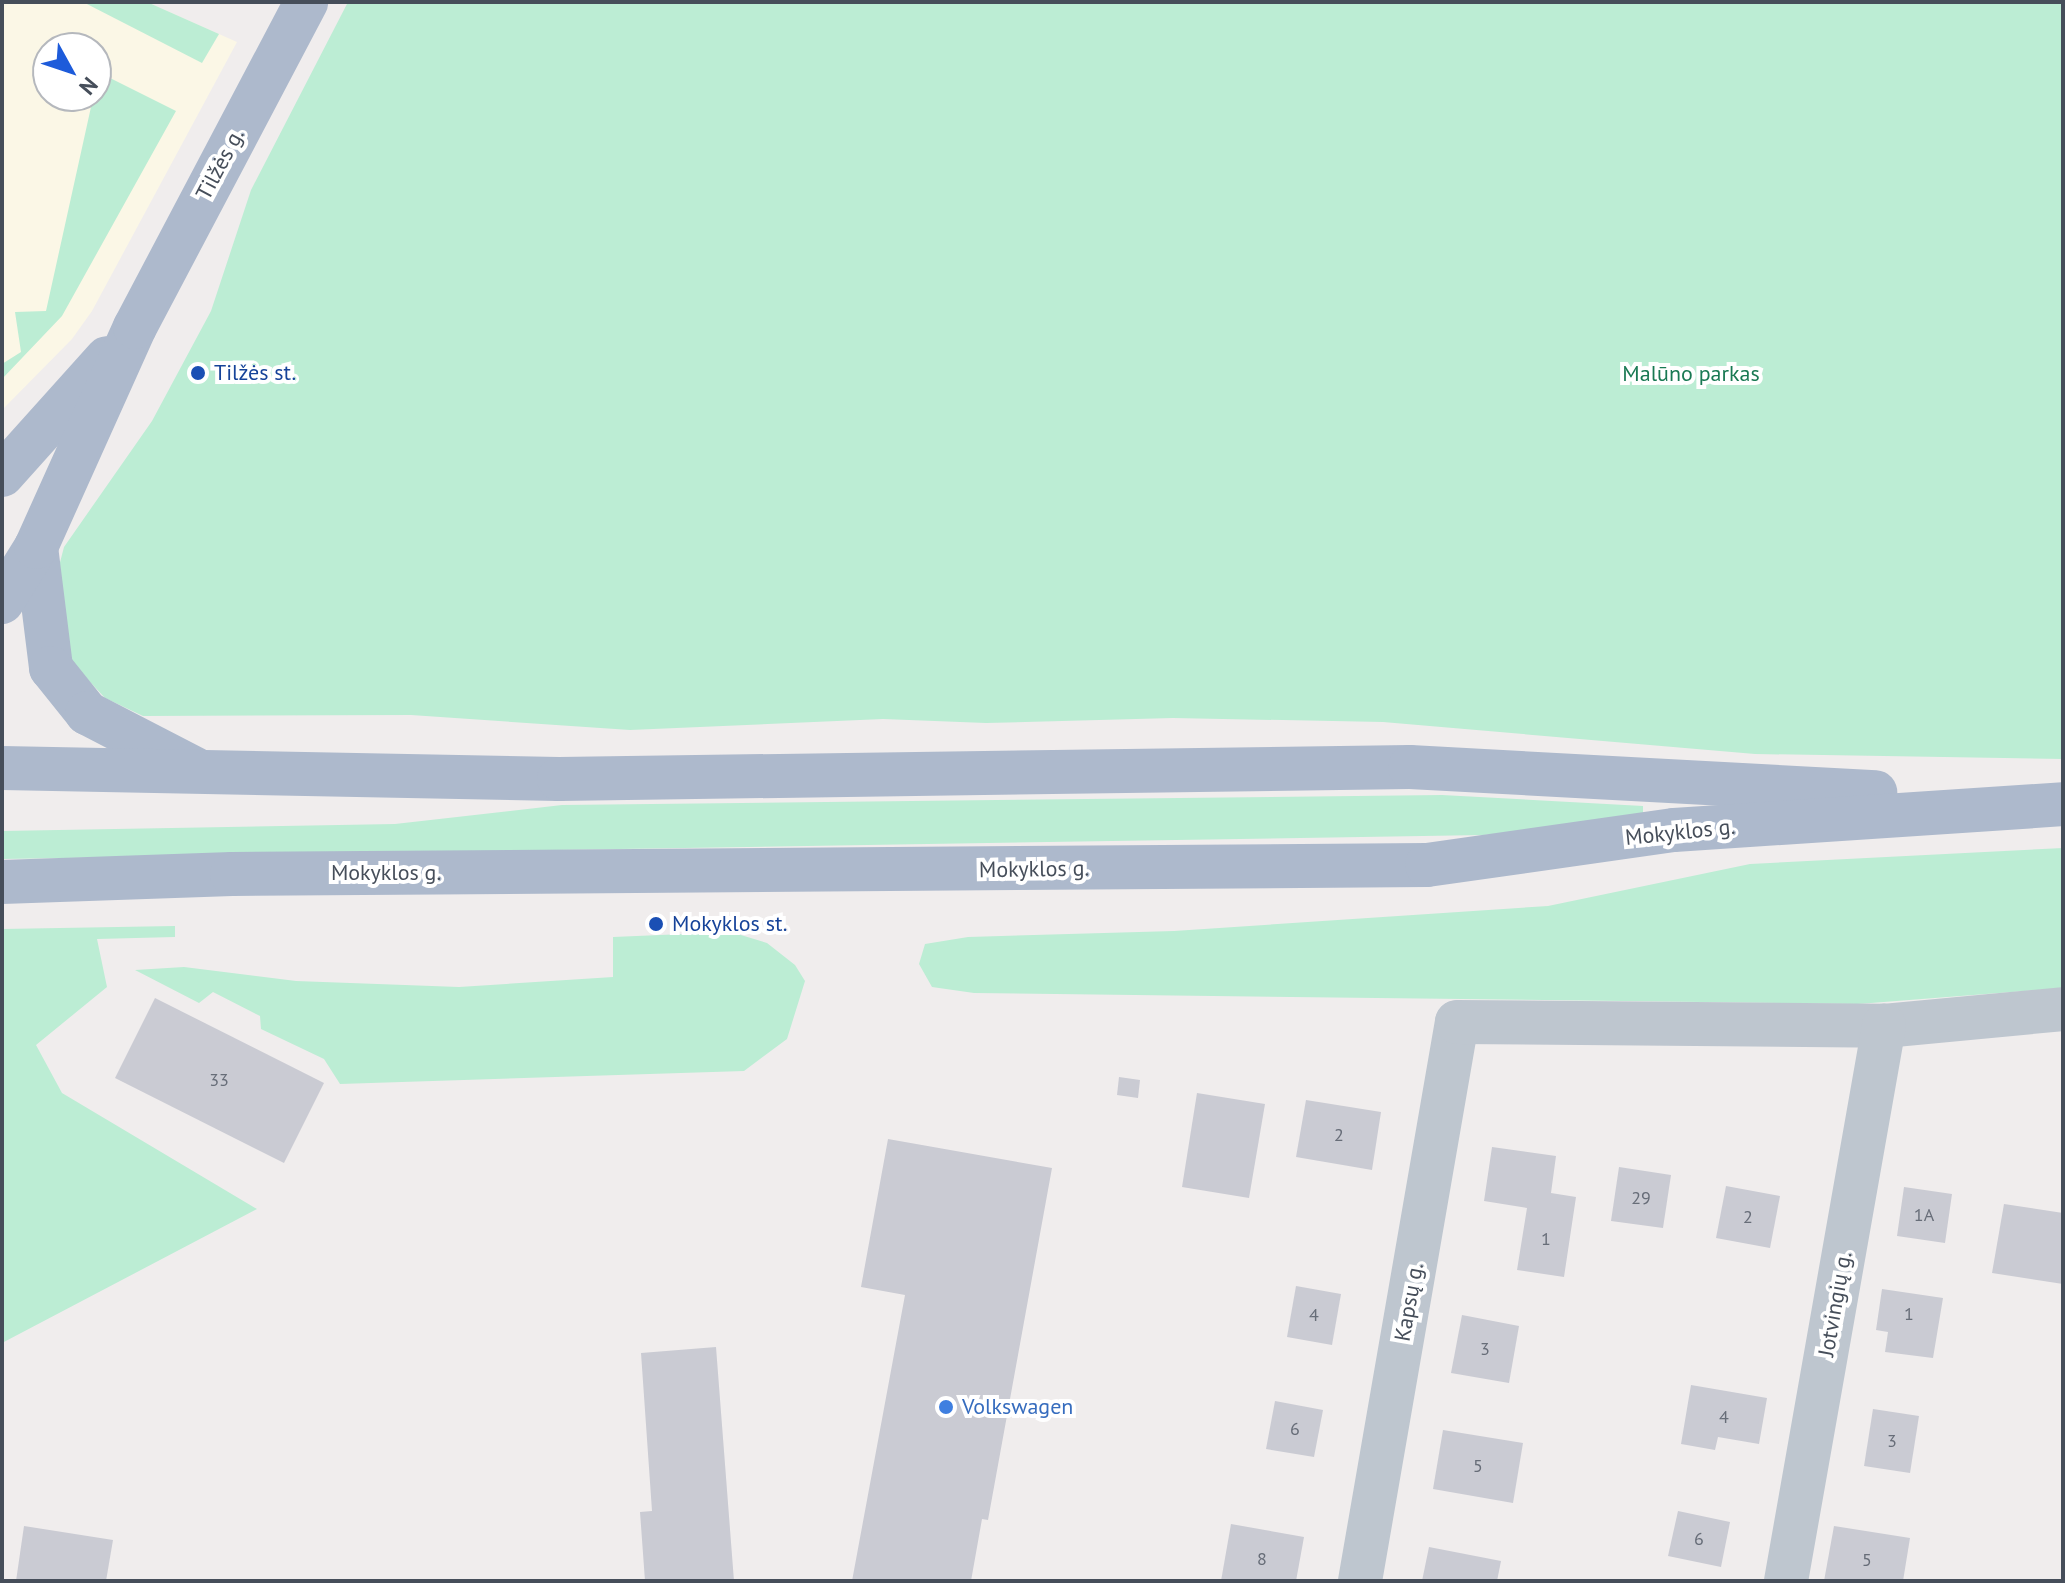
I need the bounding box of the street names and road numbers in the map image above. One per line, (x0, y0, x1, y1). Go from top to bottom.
street label: Tilžės g. (190, 124, 250, 204)
street label: Mokyklos g. (1624, 813, 1736, 851)
street label: Mokyklos g. (979, 855, 1089, 883)
street label: Mokyklos g. (331, 860, 441, 886)
street label: Jotvingių g. (1813, 1249, 1857, 1359)
street label: Kapsų g. (1389, 1261, 1429, 1343)

